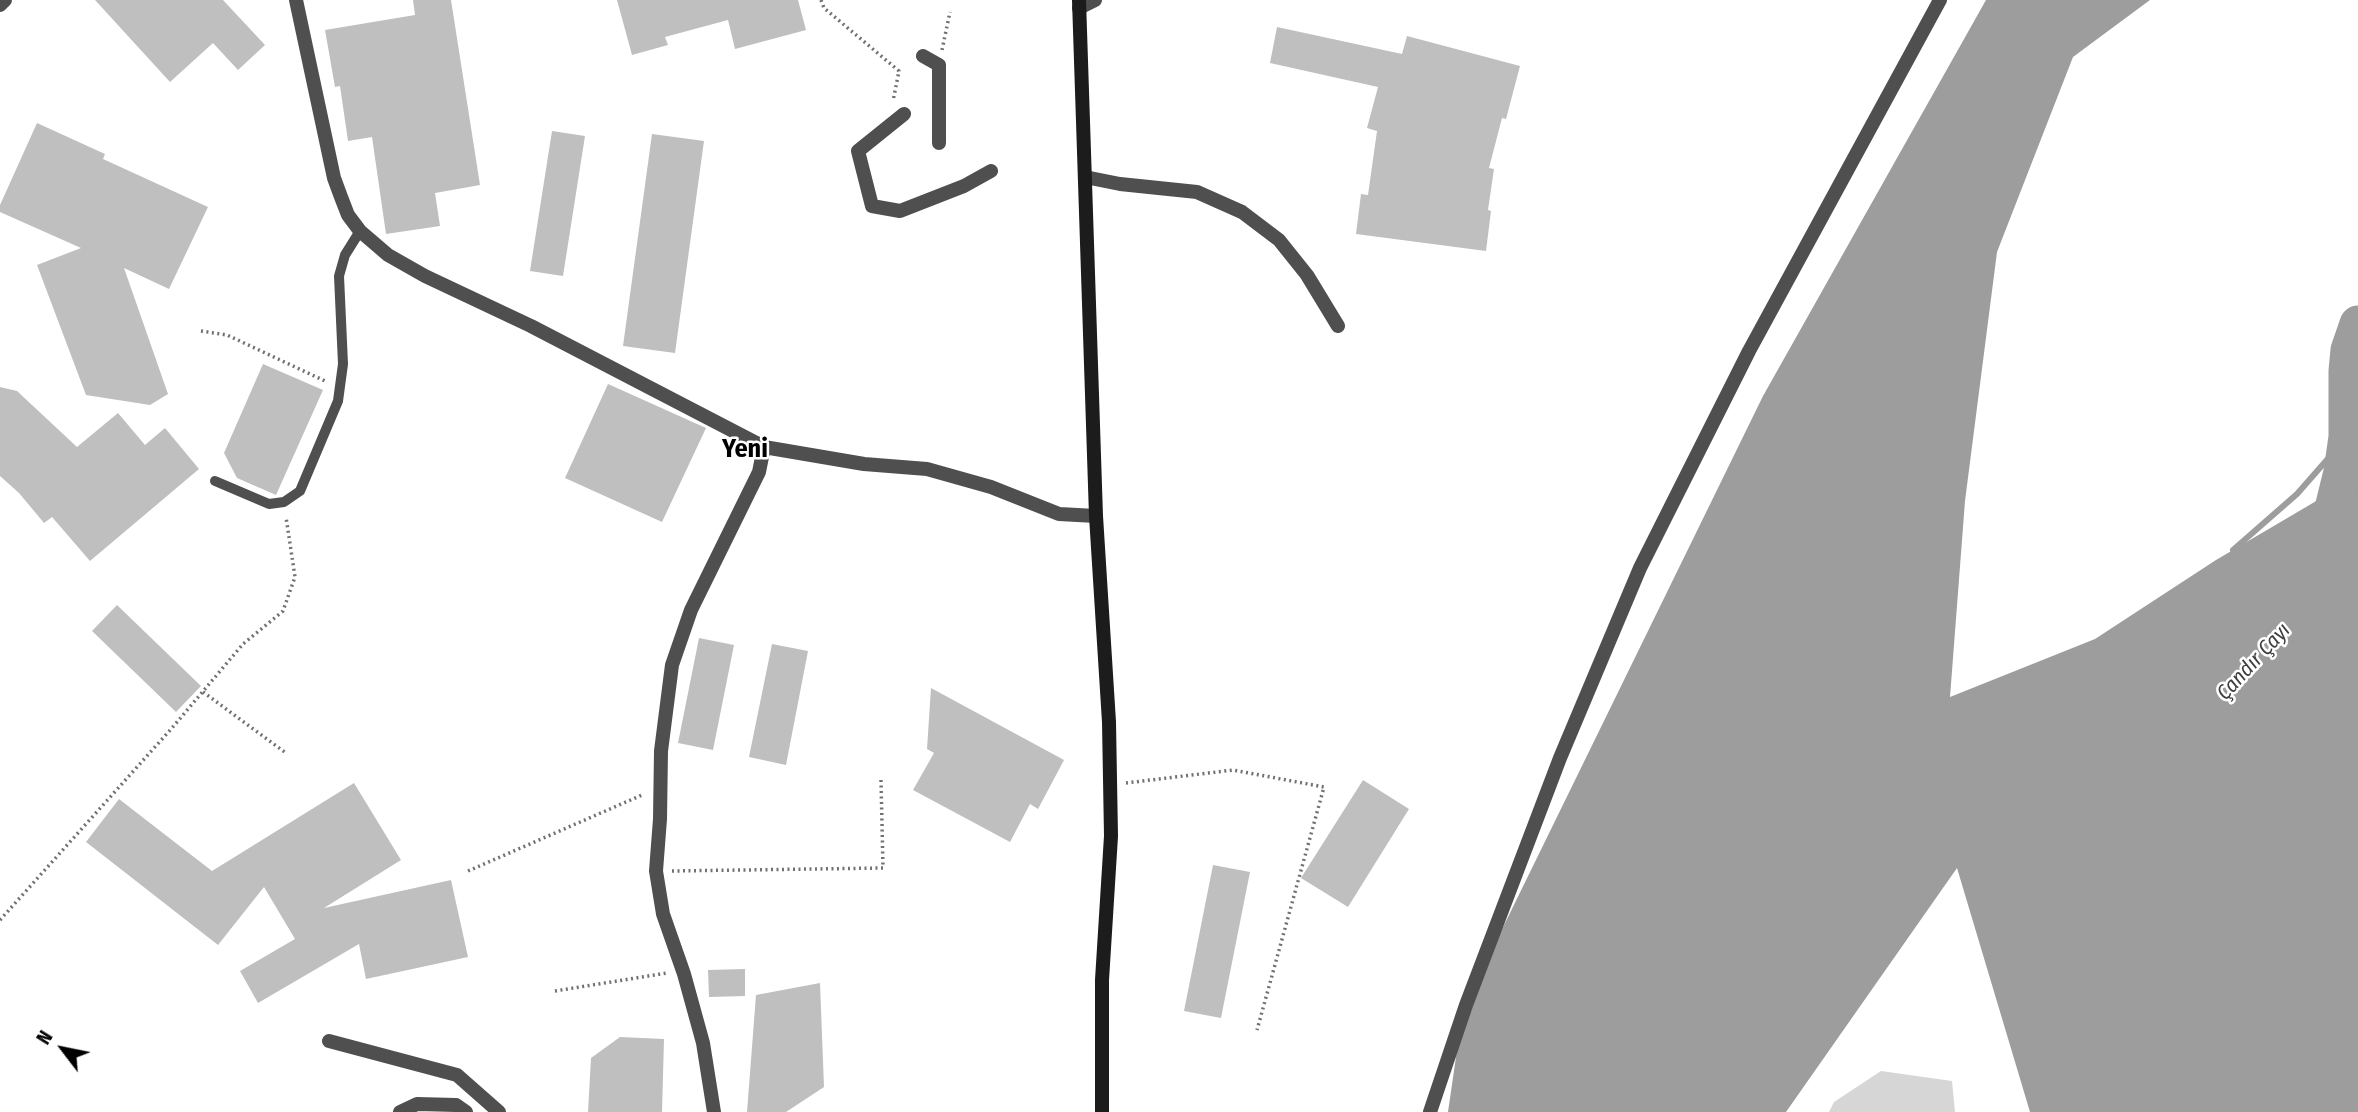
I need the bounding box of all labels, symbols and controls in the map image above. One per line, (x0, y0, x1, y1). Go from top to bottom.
district label: Yeni (722, 434, 768, 466)
water label: Çandır Çayı (2212, 618, 2296, 706)
north arrow (28, 1014, 98, 1084)
text: N (32, 1027, 58, 1049)

